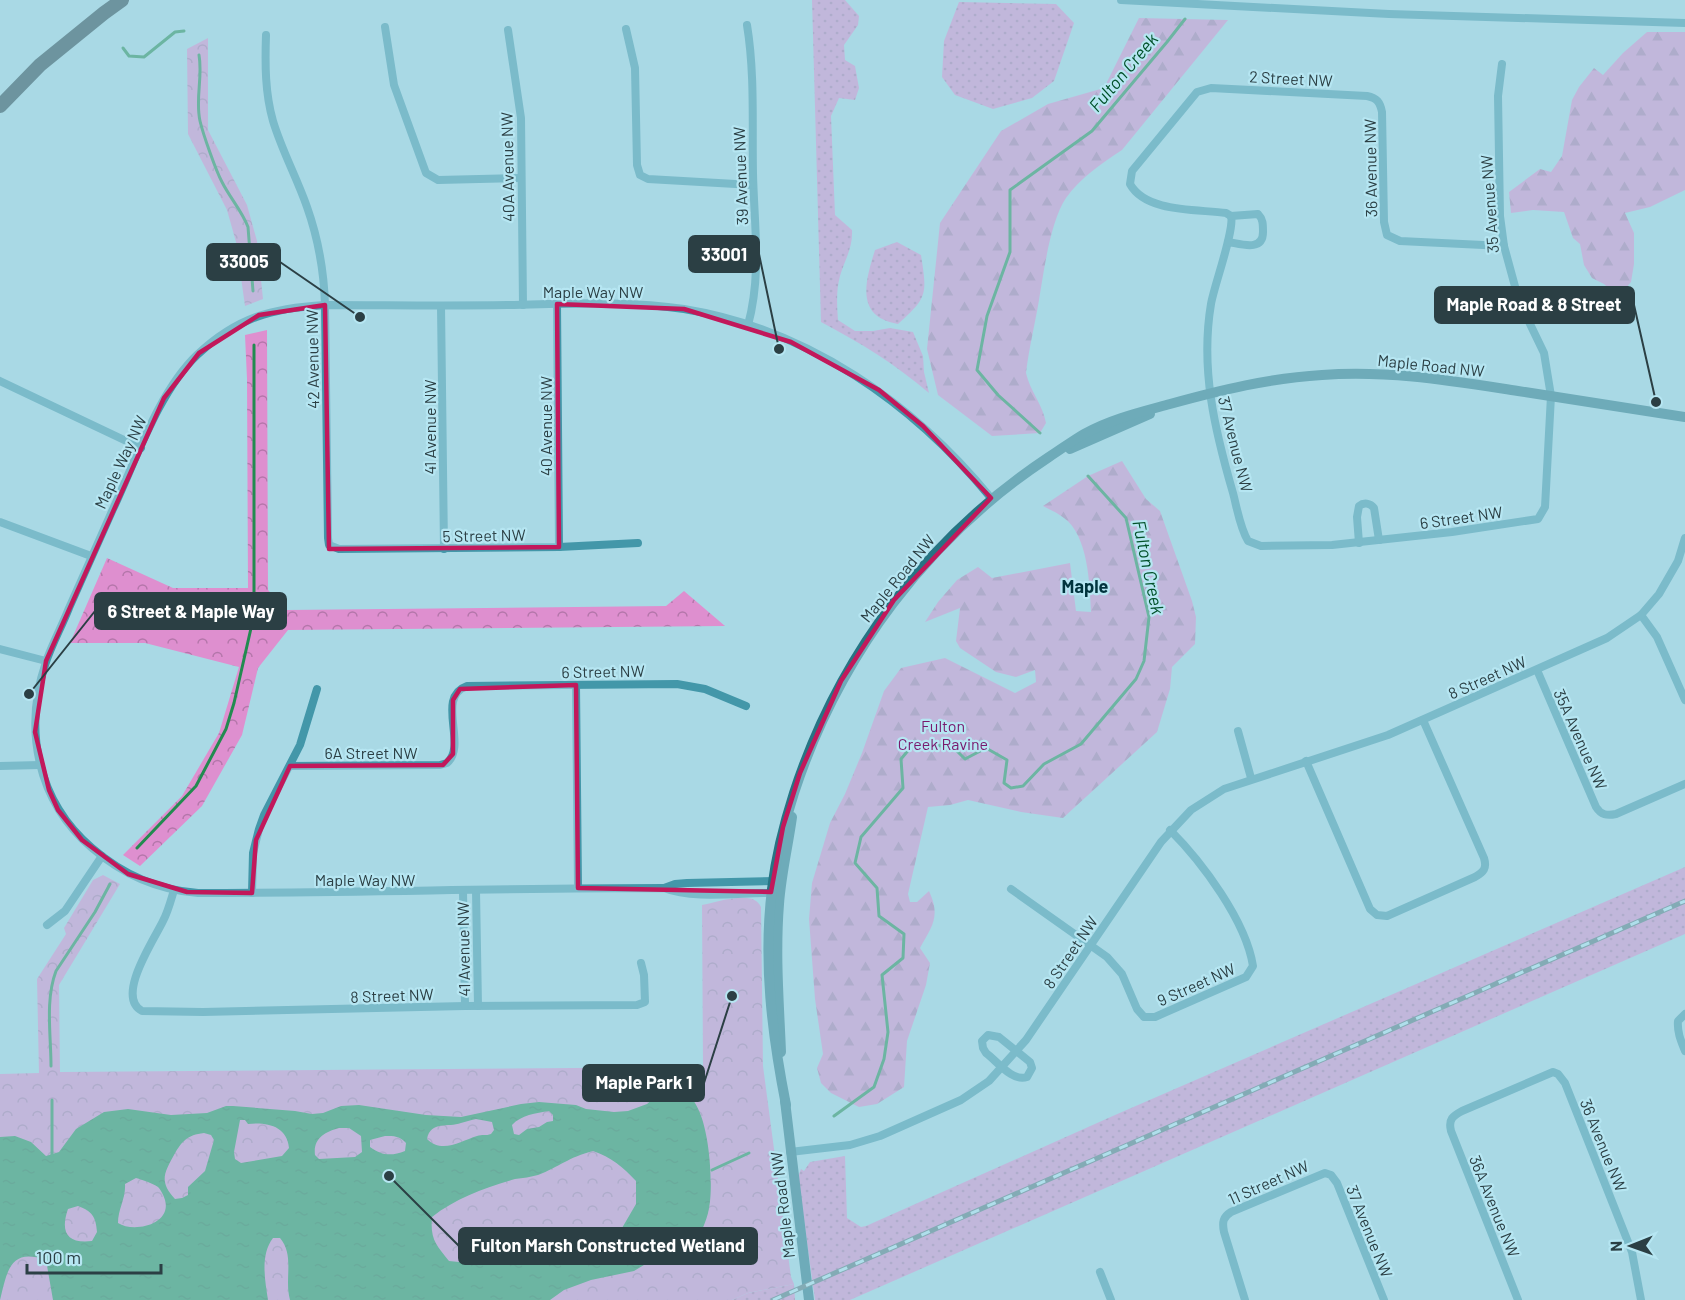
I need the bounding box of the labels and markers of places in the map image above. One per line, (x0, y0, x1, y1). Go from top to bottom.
callout: 33001 (689, 236, 759, 272)
callout: 33005 (207, 244, 280, 280)
callout: Maple Road & 8 Street (1435, 287, 1634, 323)
callout: 6 Street & Maple Way (95, 593, 286, 629)
callout: Maple Park 1 (583, 1065, 704, 1101)
callout: Fulton Marsh Constructed Wetland (459, 1228, 757, 1264)

